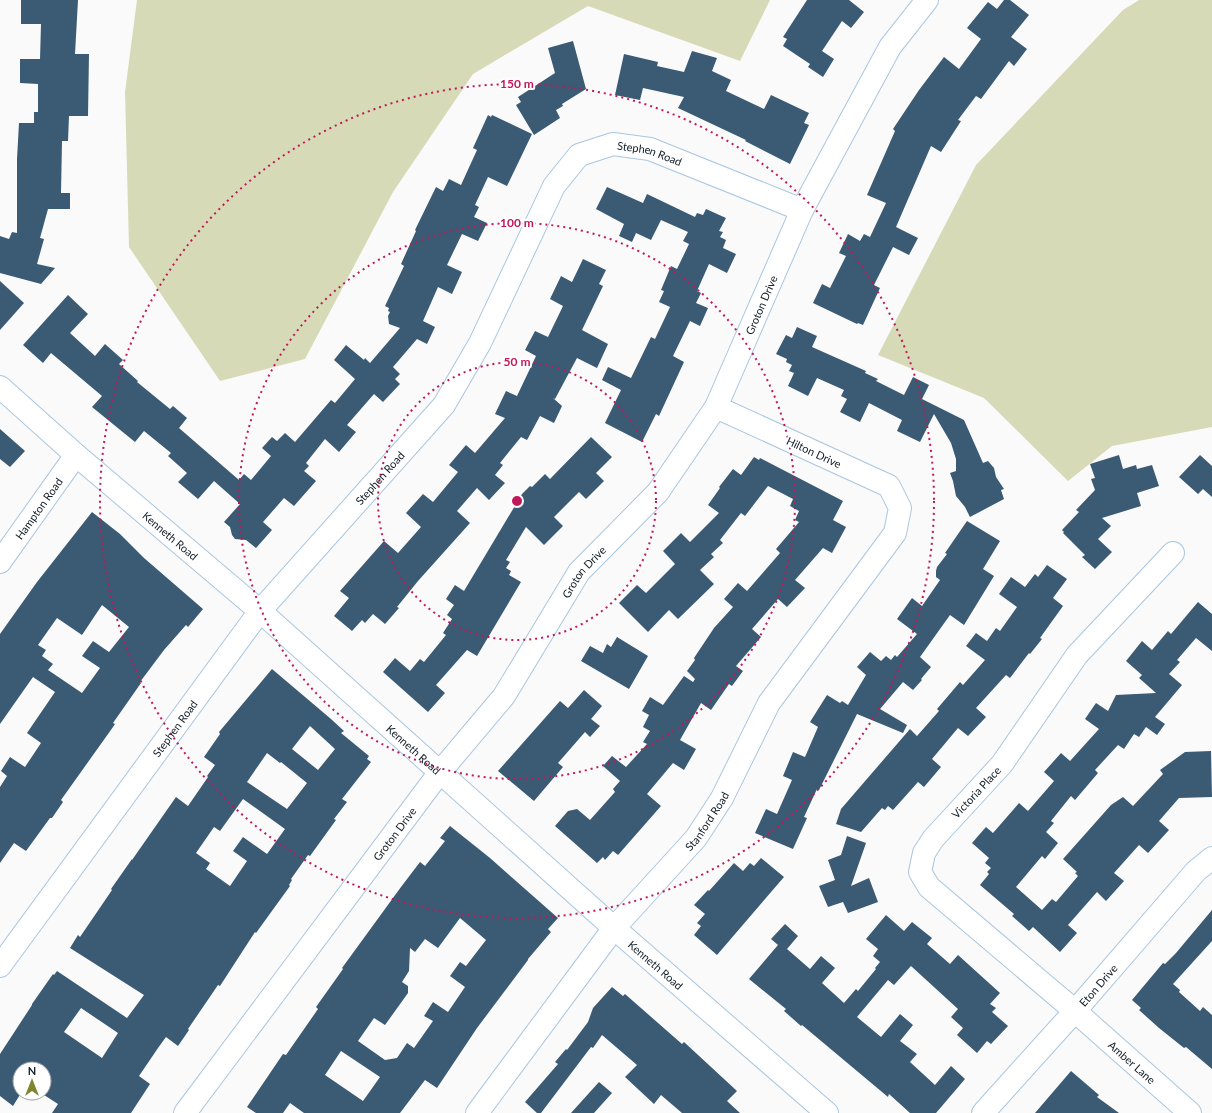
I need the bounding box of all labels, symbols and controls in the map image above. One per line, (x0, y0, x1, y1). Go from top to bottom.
text: 150 m (500, 76, 534, 91)
street label: Stephen Road (617, 138, 684, 168)
text: 100 m (500, 215, 534, 230)
street label: Groton Drive (742, 273, 779, 336)
text: 50 m (504, 354, 530, 369)
street label: Hilton Drive (785, 434, 844, 470)
street label: Stephen Road (352, 448, 406, 507)
street label: Hampton Road (12, 475, 64, 541)
centre of rings (510, 494, 524, 508)
street label: Kenneth Road (140, 508, 201, 562)
street label: Groton Drive (559, 543, 608, 600)
street label: Stephen Road (149, 697, 199, 759)
street label: Kenneth Road (384, 721, 444, 777)
street label: Victoria Place (949, 763, 1003, 821)
street label: Stanford Road (682, 789, 731, 853)
street label: Groton Drive (370, 804, 418, 863)
street label: Kenneth Road (626, 937, 686, 992)
street label: Eton Drive (1076, 961, 1120, 1009)
street label: Amber Lane (1106, 1038, 1159, 1086)
north arrow (12, 1061, 52, 1101)
text: N (28, 1064, 36, 1077)

